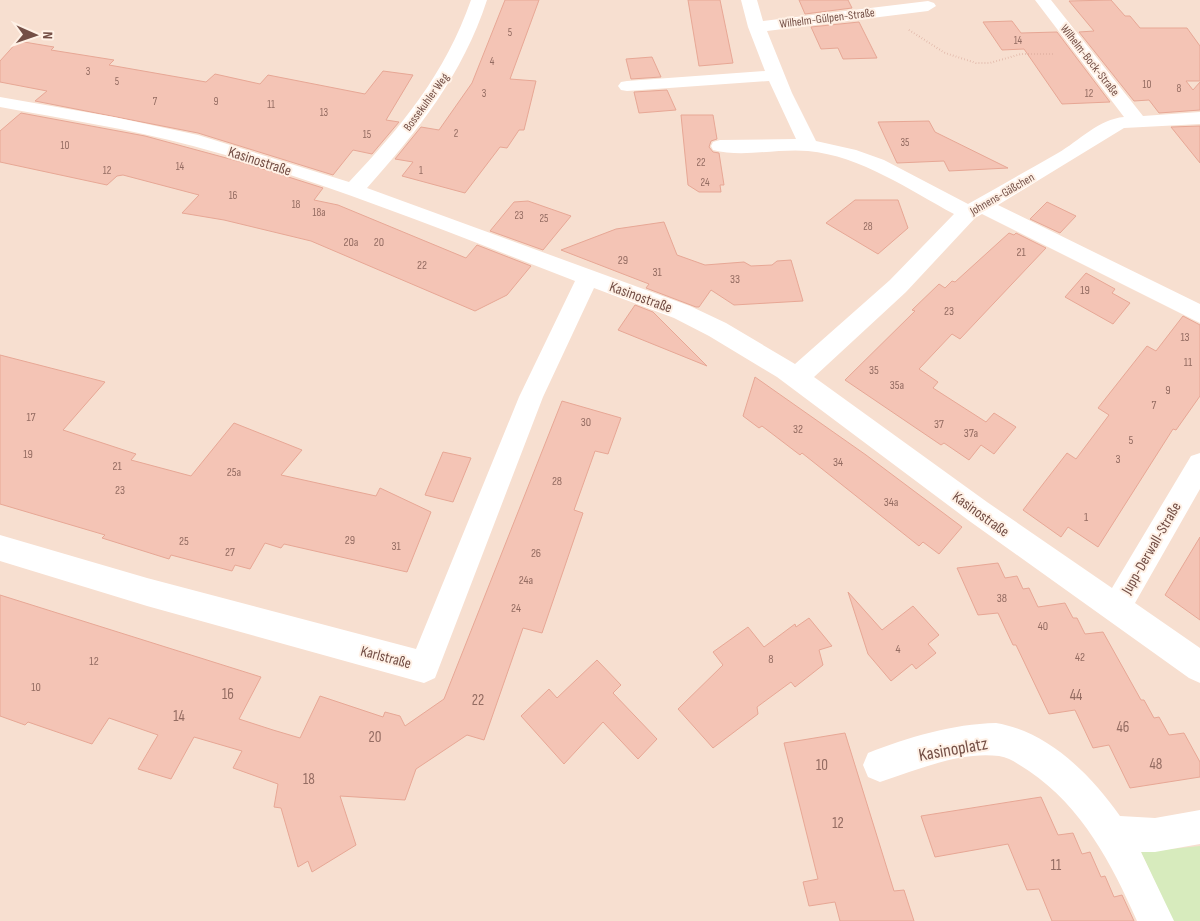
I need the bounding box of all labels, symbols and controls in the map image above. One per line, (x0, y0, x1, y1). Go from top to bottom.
street label: Wilhelm-Gülpen-Straße (779, 5, 876, 32)
north arrow (10, 10, 60, 60)
street label: Wilhelm-Bock-Straße (1057, 21, 1122, 99)
house number: 5 (508, 26, 512, 39)
text: N (39, 31, 56, 39)
house number: 14 (1014, 34, 1023, 47)
house number: 4 (490, 55, 495, 68)
house number: 3 (86, 65, 91, 78)
street label: Bossekuhler Weg (400, 70, 453, 134)
house number: 5 (115, 75, 119, 88)
house number: 10 (1143, 78, 1151, 91)
house number: 8 (1177, 82, 1182, 95)
house number: 3 (482, 87, 487, 100)
house number: 12 (1085, 87, 1094, 100)
house number: 7 (153, 95, 158, 108)
house number: 9 (214, 95, 219, 108)
house number: 11 (267, 98, 275, 111)
house number: 13 (320, 106, 329, 119)
house number: 2 (454, 127, 459, 140)
house number: 15 (363, 128, 371, 141)
house number: 35 (900, 136, 910, 149)
house number: 10 (61, 139, 69, 152)
street label: Kasinostraße (226, 142, 294, 181)
house number: 22 (696, 156, 706, 169)
house number: 14 (176, 160, 185, 173)
house number: 12 (103, 164, 112, 177)
house number: 1 (419, 164, 423, 177)
street label: Johnens-Gäßchen (967, 170, 1037, 219)
house number: 24 (700, 176, 710, 189)
house number: 16 (229, 189, 238, 202)
house number: 18 (292, 198, 301, 211)
house number: 18a (313, 206, 325, 219)
house number: 23 (514, 209, 524, 222)
house number: 25 (540, 212, 548, 225)
house number: 28 (863, 220, 873, 233)
house number: 20a (344, 235, 359, 250)
house number: 20 (374, 235, 384, 250)
house number: 21 (1016, 245, 1026, 260)
house number: 29 (618, 253, 628, 268)
house number: 22 (417, 258, 427, 273)
house number: 31 (652, 265, 662, 280)
house number: 33 (730, 272, 740, 287)
street label: Kasinostraße (607, 277, 675, 318)
house number: 19 (1080, 283, 1090, 298)
house number: 23 (944, 304, 954, 319)
house number: 13 (1180, 330, 1190, 345)
house number: 11 (1184, 355, 1193, 370)
house number: 35 (869, 363, 879, 378)
house number: 35a (890, 378, 905, 393)
house number: 9 (1165, 383, 1171, 398)
house number: 7 (1152, 398, 1157, 413)
house number: 17 (27, 410, 36, 425)
house number: 30 (581, 415, 591, 430)
house number: 37 (934, 417, 944, 432)
house number: 32 (793, 422, 803, 437)
house number: 37a (964, 426, 979, 441)
house number: 5 (1129, 433, 1134, 448)
house number: 19 (23, 447, 33, 462)
house number: 3 (1115, 452, 1121, 467)
house number: 34 (833, 455, 843, 470)
house number: 21 (112, 459, 122, 474)
house number: 25a (227, 465, 242, 480)
house number: 28 (552, 474, 562, 489)
house number: 23 (115, 483, 125, 498)
street label: Kasinostraße (949, 487, 1013, 541)
house number: 34a (884, 495, 899, 510)
street label: Jupp-Derwall-Straße (1117, 499, 1186, 599)
house number: 1 (1084, 510, 1089, 525)
house number: 29 (345, 533, 355, 548)
house number: 25 (179, 534, 189, 549)
house number: 31 (391, 539, 401, 554)
house number: 27 (225, 545, 235, 560)
house number: 26 (531, 546, 541, 561)
house number: 24a (519, 573, 534, 588)
house number: 38 (997, 591, 1007, 606)
house number: 24 (511, 601, 521, 616)
house number: 40 (1038, 619, 1048, 634)
street label: Karlstraße (358, 642, 413, 673)
house number: 4 (895, 642, 901, 657)
house number: 42 (1075, 650, 1085, 665)
house number: 8 (768, 652, 774, 667)
house number: 12 (89, 654, 99, 669)
house number: 10 (31, 680, 41, 695)
house number: 16 (222, 685, 234, 704)
house number: 44 (1070, 686, 1082, 705)
house number: 22 (472, 691, 484, 710)
house number: 14 (173, 707, 185, 726)
house number: 46 (1117, 718, 1129, 737)
house number: 20 (369, 728, 381, 747)
street label: Kasinoplatz (917, 733, 990, 766)
house number: 48 (1150, 755, 1162, 774)
house number: 10 (816, 756, 828, 775)
house number: 18 (303, 770, 315, 789)
house number: 12 (832, 814, 844, 833)
house number: 11 (1051, 856, 1062, 875)

